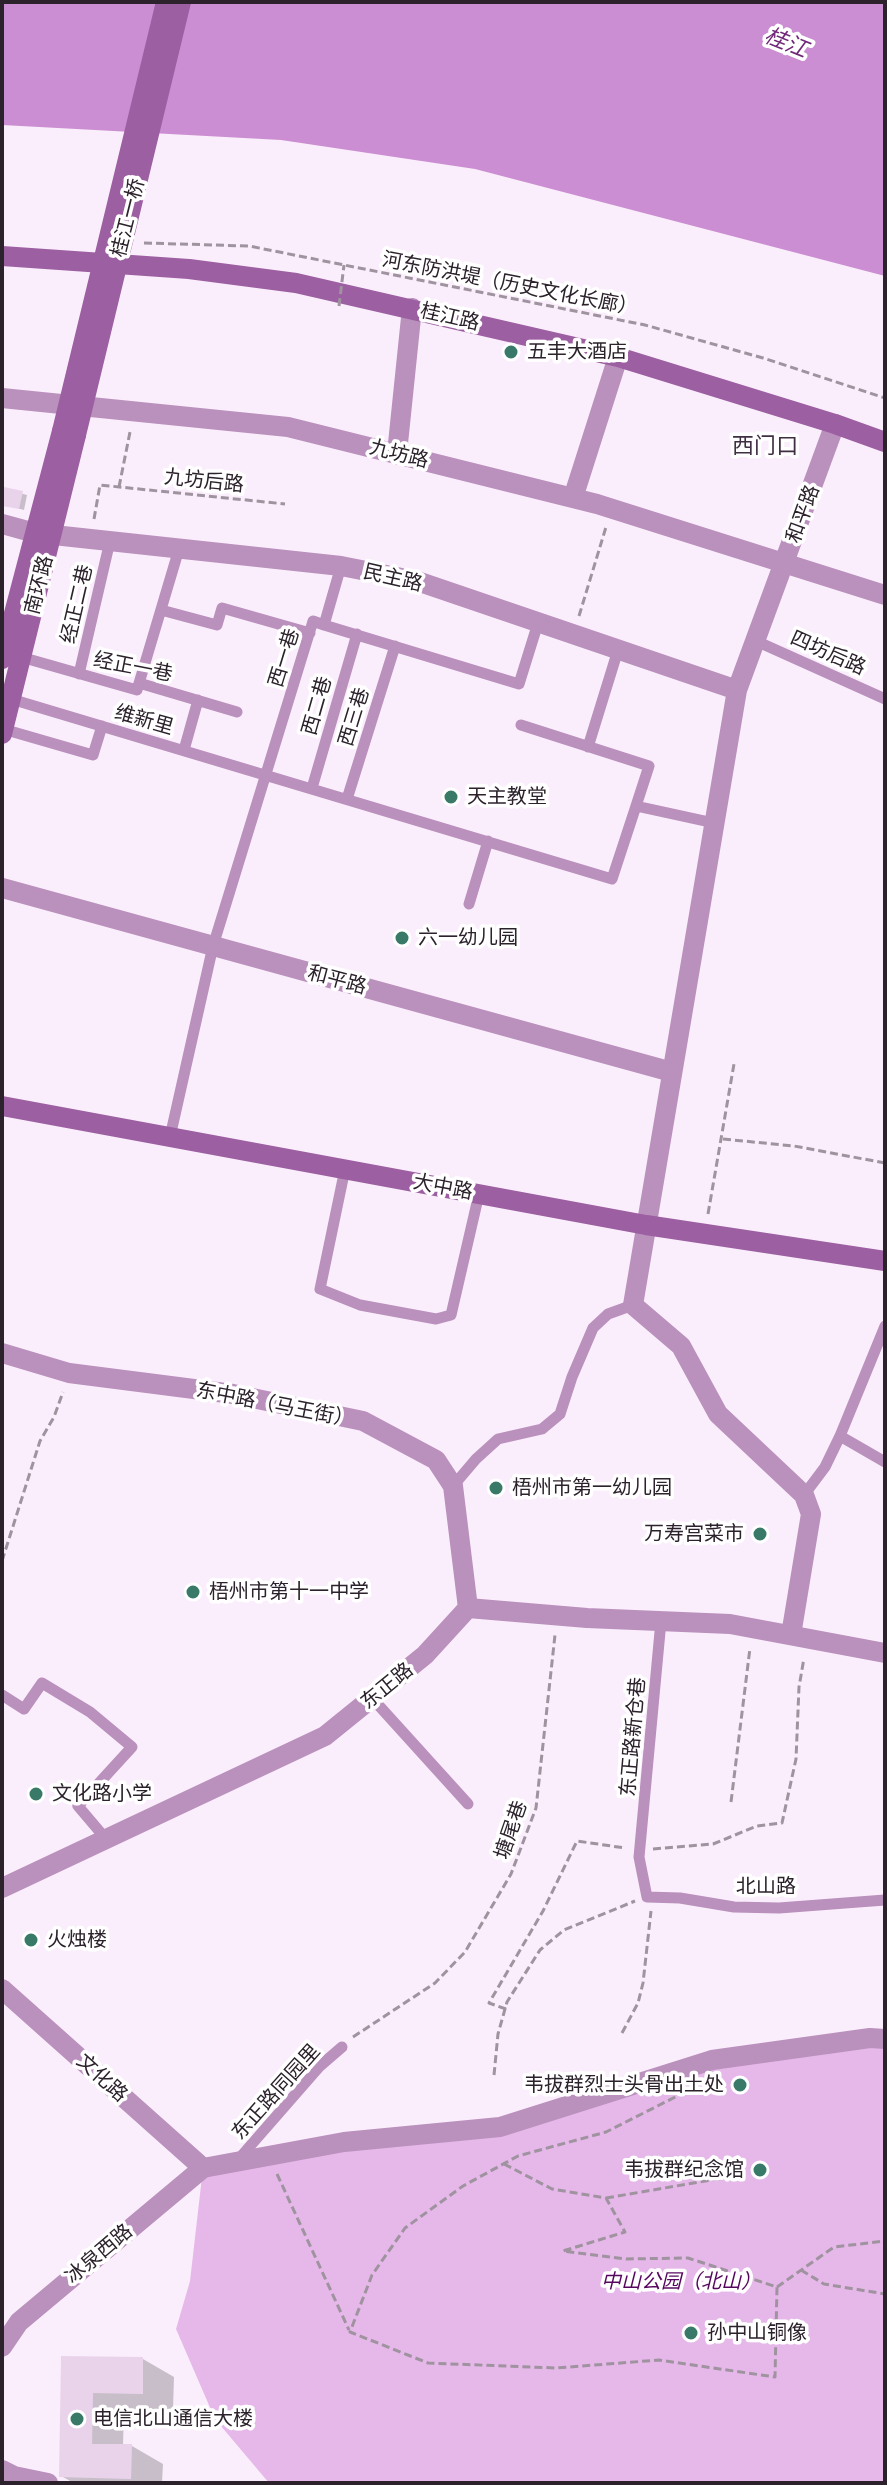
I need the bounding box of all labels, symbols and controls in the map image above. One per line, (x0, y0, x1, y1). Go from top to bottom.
water label: 桂江 (761, 23, 811, 63)
street label: 桂江一桥 (107, 176, 149, 260)
street label: 河东防洪堤（历史文化长廊） (380, 247, 640, 321)
street label: 桂江路 (418, 299, 482, 335)
place label: 五丰大酒店 (527, 340, 627, 364)
marker: 五丰大酒店 (502, 343, 520, 361)
district label: 西门口 (732, 433, 798, 459)
street label: 九坊路 (367, 435, 431, 473)
street label: 九坊后路 (163, 465, 245, 497)
street label: 和平路 (781, 482, 825, 546)
street label: 南环路 (20, 553, 58, 617)
street label: 民主路 (361, 560, 425, 596)
street label: 经正二巷 (56, 562, 98, 646)
street label: 西一巷 (264, 626, 304, 690)
street label: 四坊后路 (787, 626, 869, 680)
street label: 经正一巷 (91, 648, 175, 686)
street label: 西二巷 (297, 674, 337, 738)
street label: 西三巷 (334, 685, 374, 749)
street label: 维新里 (112, 700, 176, 740)
place label: 天主教堂 (467, 785, 547, 809)
marker: 天主教堂 (442, 788, 460, 806)
place label: 六一幼儿园 (418, 926, 518, 950)
marker: 六一幼儿园 (393, 929, 411, 947)
street label: 和平路 (305, 961, 369, 999)
street label: 大中路 (411, 1169, 475, 1205)
street label: 东中路（马王街） (194, 1378, 356, 1432)
place label: 梧州市第一幼儿园 (512, 1476, 672, 1500)
marker: 梧州市第一幼儿园 (487, 1479, 505, 1497)
place label: 万寿宫菜市 (644, 1522, 744, 1546)
marker: 万寿宫菜市 (751, 1525, 769, 1543)
place label: 梧州市第十一中学 (209, 1580, 369, 1604)
marker: 梧州市第十一中学 (184, 1583, 202, 1601)
street label: 东正路 (356, 1658, 418, 1714)
street label: 东正路新仓巷 (616, 1676, 650, 1798)
place label: 文化路小学 (52, 1782, 152, 1806)
marker: 文化路小学 (27, 1785, 45, 1803)
street label: 塘尾巷 (490, 1798, 532, 1862)
street label: 北山路 (736, 1875, 796, 1899)
place label: 火烛楼 (47, 1928, 107, 1952)
marker: 火烛楼 (22, 1931, 40, 1949)
street label: 东正路同园里 (227, 2039, 325, 2145)
street label: 文化路 (72, 2049, 132, 2107)
place label: 韦拔群烈士头骨出土处 (524, 2073, 724, 2097)
marker: 韦拔群烈士头骨出土处 (731, 2076, 749, 2094)
place label: 韦拔群纪念馆 (624, 2158, 744, 2182)
marker: 韦拔群纪念馆 (751, 2161, 769, 2179)
street label: 冰泉西路 (61, 2219, 137, 2289)
park label: 中山公园（北山） (601, 2270, 761, 2294)
place label: 孙中山铜像 (707, 2321, 807, 2345)
marker: 孙中山铜像 (682, 2324, 700, 2342)
place label: 电信北山通信大楼 (93, 2407, 253, 2431)
marker: 电信北山通信大楼 (68, 2410, 86, 2428)

